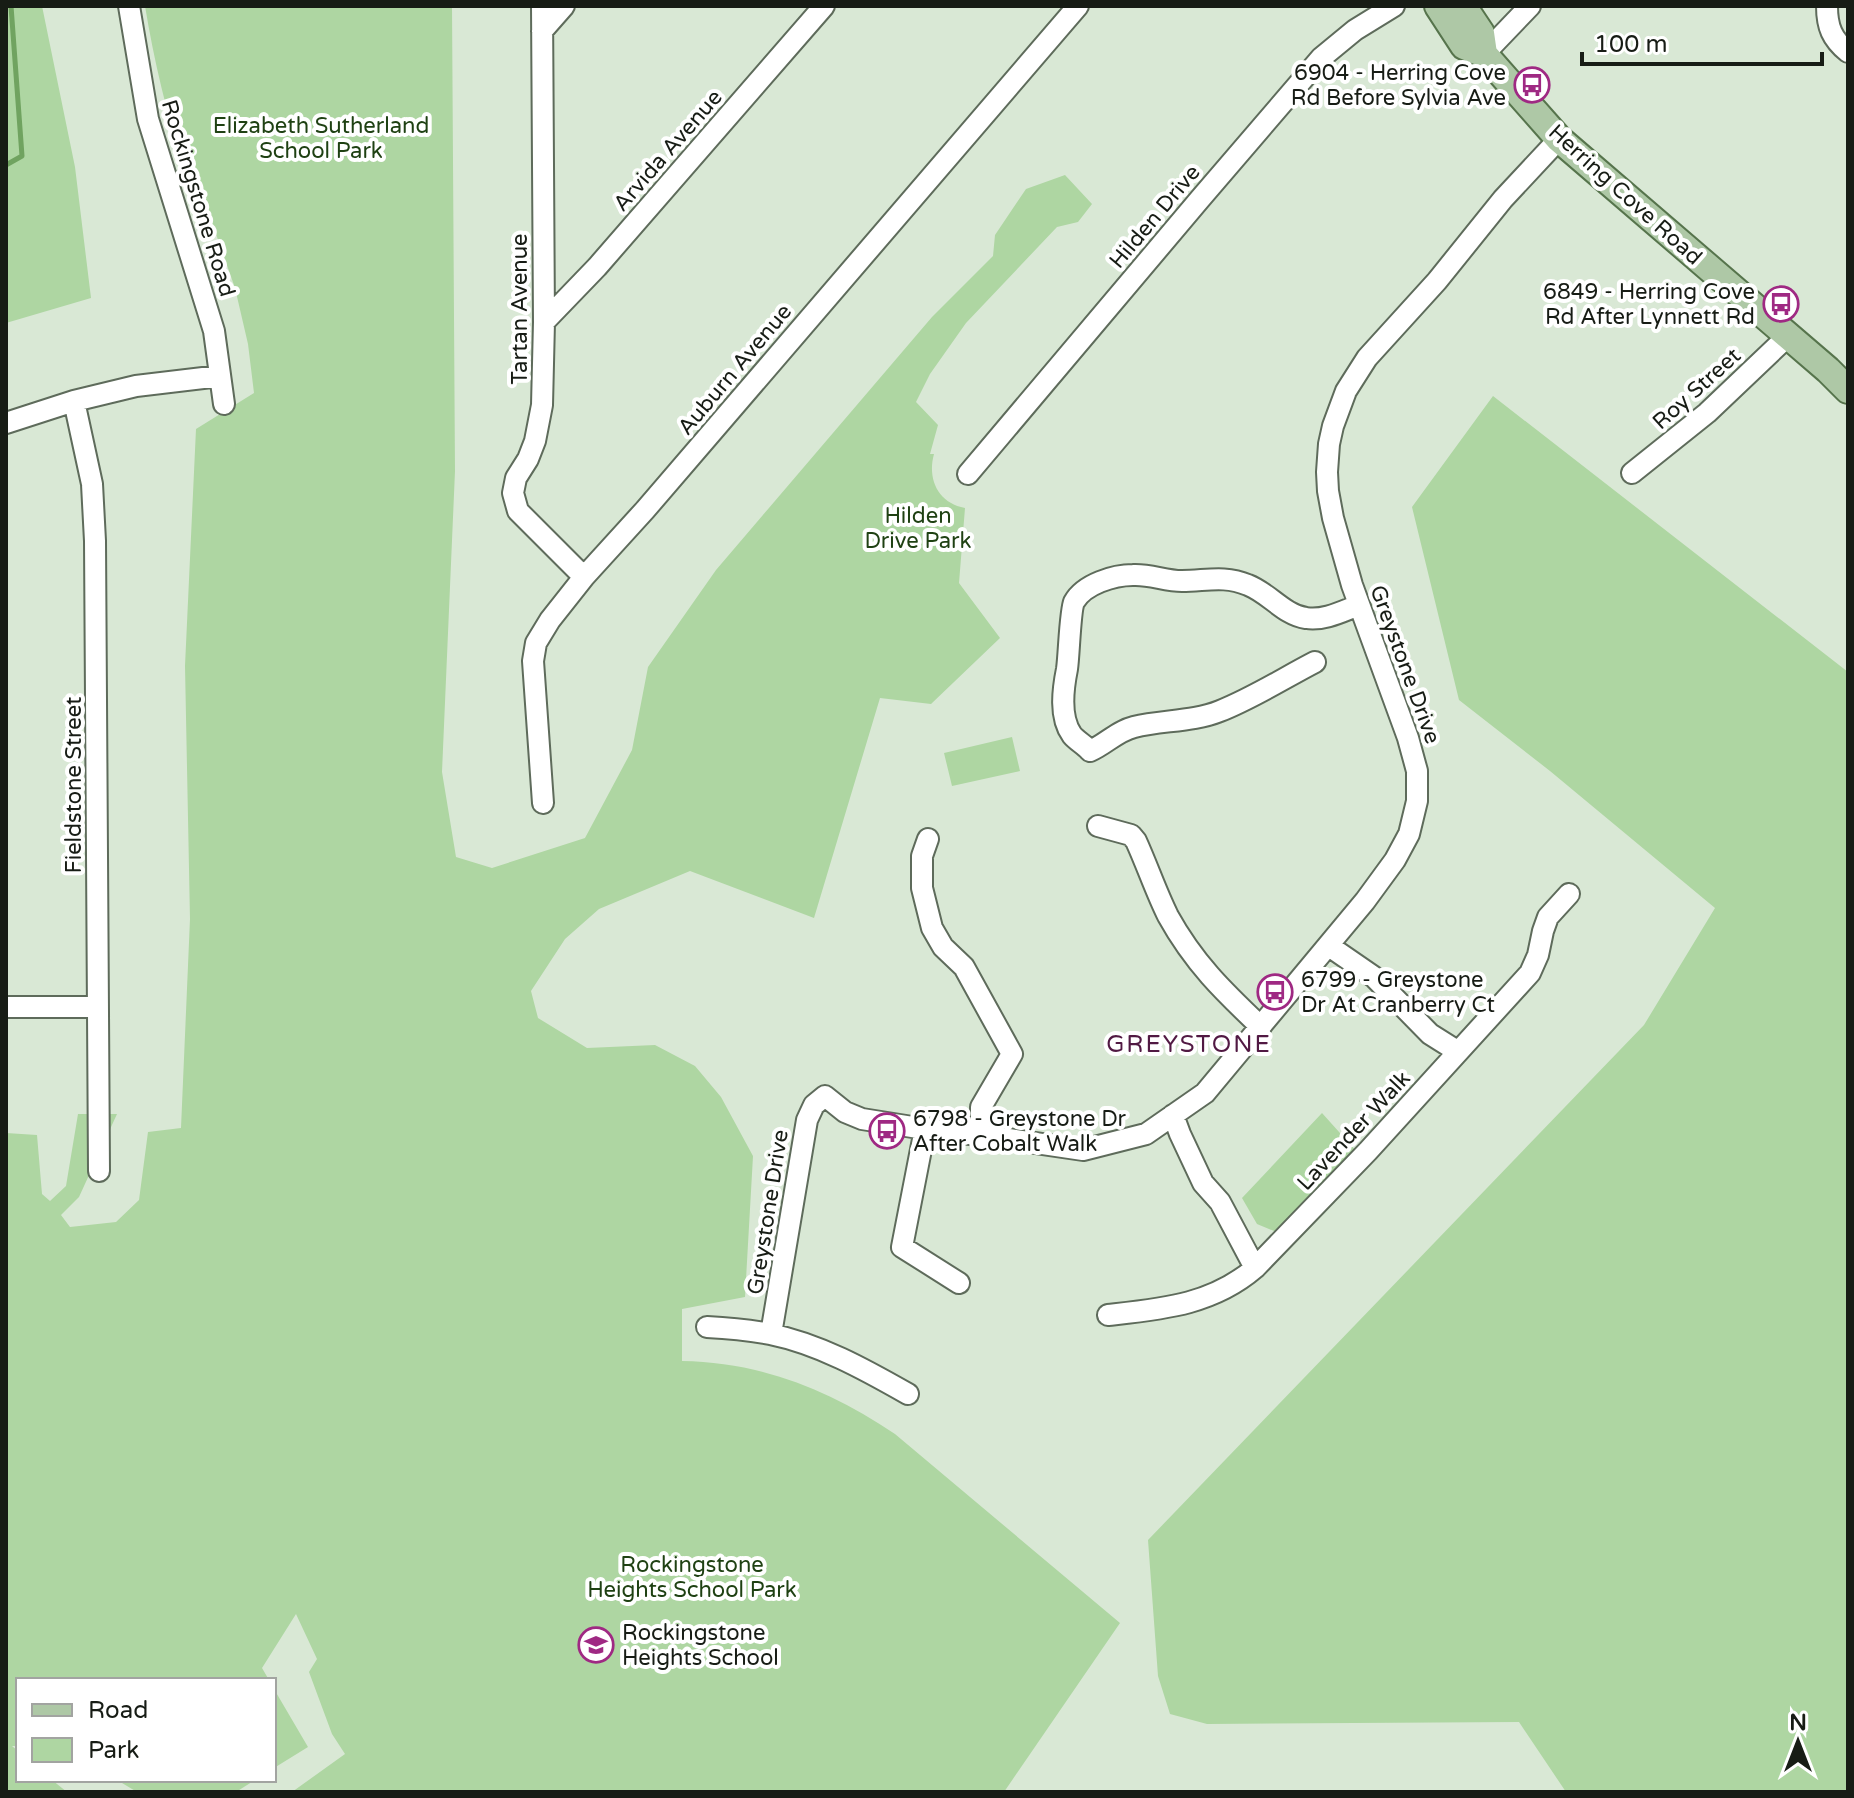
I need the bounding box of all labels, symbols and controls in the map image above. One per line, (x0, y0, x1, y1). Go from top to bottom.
scale bar (1582, 16, 1822, 66)
text: 100 m (1594, 30, 1668, 59)
place label: 6904 - Herring Cove Rd Before Sylvia Ave (1291, 60, 1506, 111)
bus stop icon: 6904 - Herring Cove Rd Before Sylvia Ave (1513, 66, 1551, 104)
street label: Arvida Avenue (608, 85, 728, 217)
street label: Rockingstone Road (156, 97, 240, 300)
park label: Elizabeth Sutherland School Park (213, 113, 429, 164)
street label: Herring Cove Road (1543, 119, 1707, 270)
street label: Hilden Drive (1104, 160, 1206, 274)
street label: Tartan Avenue (507, 233, 533, 385)
place label: 6849 - Herring Cove Rd After Lynnett Rd (1543, 279, 1755, 330)
bus stop icon: 6849 - Herring Cove Rd After Lynnett Rd (1762, 285, 1800, 323)
street label: Auburn Avenue (672, 299, 797, 440)
street label: Roy Street (1647, 343, 1746, 435)
park label: Hilden Drive Park (865, 503, 971, 554)
street label: Greystone Drive (1364, 582, 1446, 747)
street label: Fieldstone Street (61, 697, 87, 873)
place label: 6799 - Greystone Dr At Cranberry Ct (1301, 967, 1495, 1018)
bus stop icon: 6799 - Greystone Dr At Cranberry Ct (1256, 973, 1294, 1011)
district label: GREYSTONE (1106, 1030, 1272, 1059)
street label: Lavender Walk (1292, 1066, 1416, 1196)
place label: 6798 - Greystone Dr After Cobalt Walk (913, 1106, 1127, 1157)
bus stop icon: 6798 - Greystone Dr After Cobalt Walk (868, 1112, 906, 1150)
street label: Greystone Drive (742, 1128, 794, 1297)
park label: Rockingstone Heights School Park (587, 1552, 797, 1603)
place label: Rockingstone Heights School (622, 1620, 779, 1671)
school or university icon: Rockingstone Heights School (577, 1626, 615, 1664)
legend (16, 1678, 276, 1782)
text: Road (88, 1696, 148, 1725)
north arrow (1758, 1702, 1838, 1782)
text: N (1789, 1710, 1807, 1736)
text: Park (88, 1736, 139, 1765)

